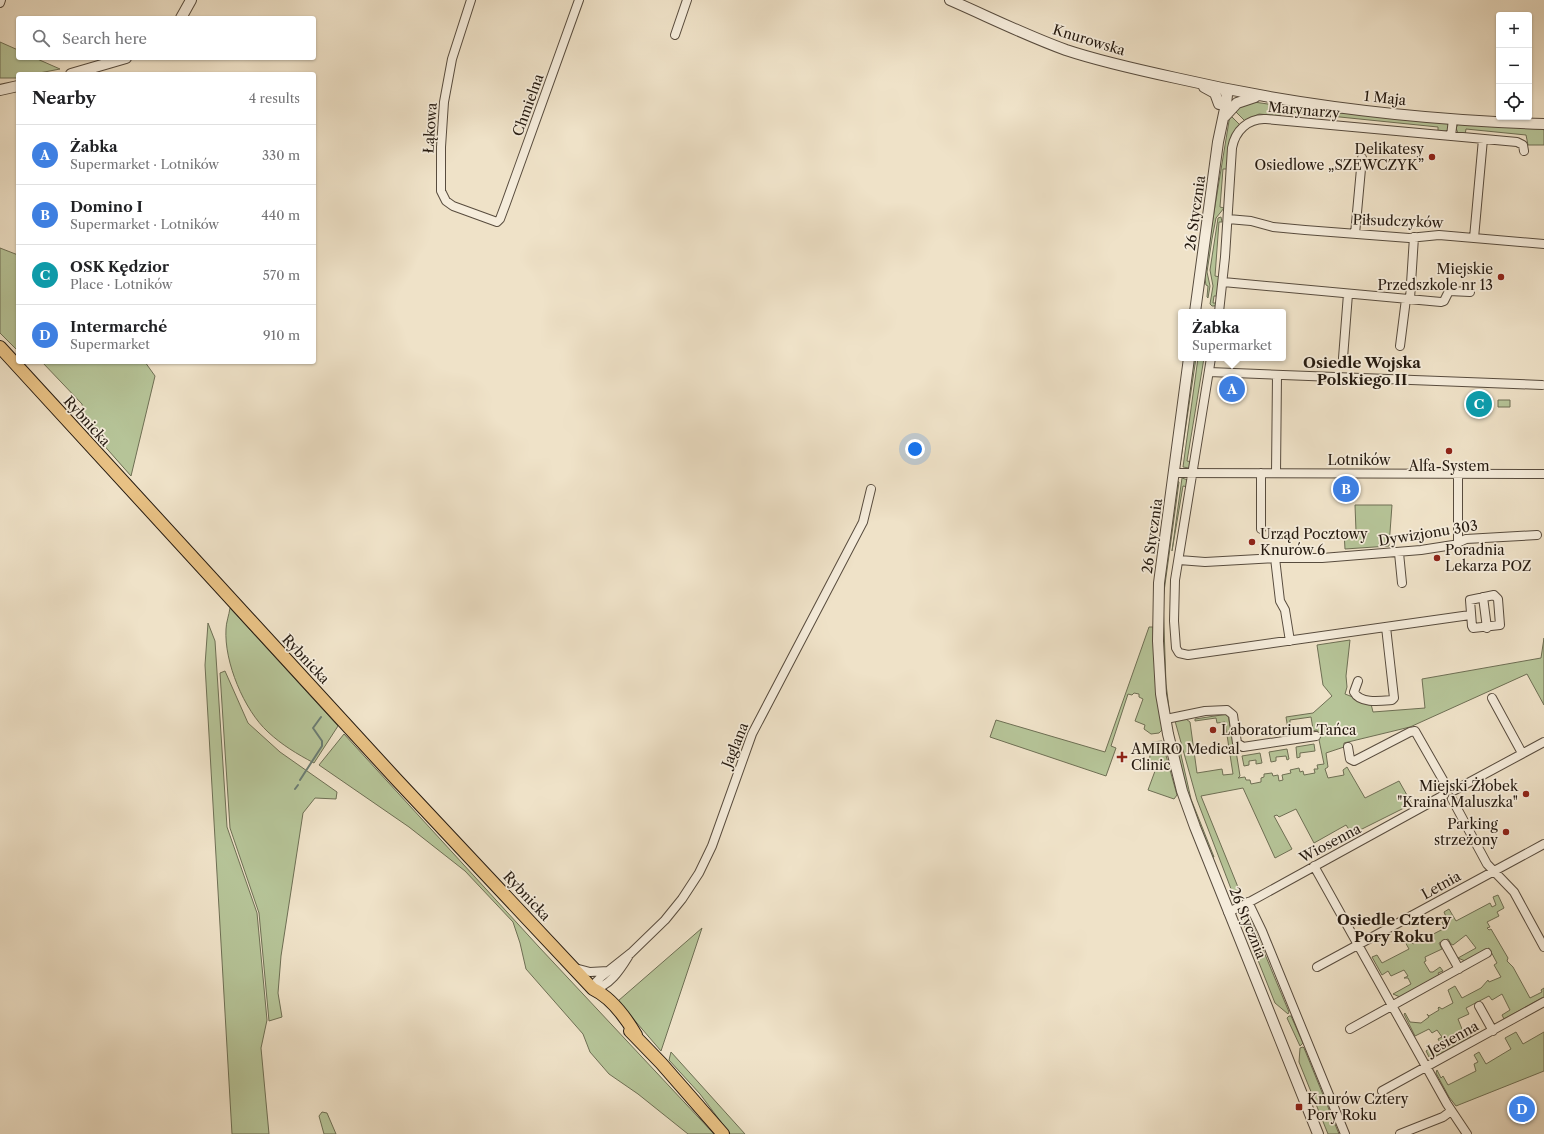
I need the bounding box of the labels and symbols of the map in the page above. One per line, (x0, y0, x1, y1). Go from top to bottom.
street label: Knurowska (1051, 20, 1128, 60)
street label: Chmielna (508, 71, 548, 139)
street label: 1 Maja (1363, 87, 1408, 109)
street label: Marynarzy (1267, 98, 1341, 122)
street label: Łąkowa (419, 101, 441, 154)
place label: Delikatesy Osiedlowe „SZEWCZYK” (1255, 140, 1424, 174)
marker: Delikatesy Osiedlowe „SZEWCZYK” (1427, 152, 1437, 162)
street label: 26 Stycznia (1181, 174, 1209, 252)
street label: Piłsudczyków (1352, 210, 1444, 232)
place label: Miejskie Przedszkole nr 13 (1377, 260, 1493, 294)
marker: Miejskie Przedszkole nr 13 (1496, 272, 1506, 282)
district label: Osiedle Wojska Polskiego II (1303, 353, 1421, 389)
pin: A (1219, 374, 1245, 404)
pin: C (1466, 389, 1492, 419)
street label: Rybnicka (60, 392, 115, 450)
your location (905, 439, 925, 459)
marker: Alfa-System (1444, 446, 1454, 456)
street label: Lotników (1327, 451, 1391, 469)
place label: Alfa-System (1408, 457, 1489, 475)
pin: B (1333, 474, 1359, 504)
street label: 26 Stycznia (1138, 497, 1166, 575)
street label: Dywizjonu 303 (1377, 516, 1479, 550)
place label: Urząd Pocztowy Knurów 6 (1260, 525, 1368, 559)
marker: Urząd Pocztowy Knurów 6 (1247, 537, 1257, 547)
place label: Poradnia Lekarza POZ (1445, 541, 1532, 575)
marker: Poradnia Lekarza POZ (1432, 553, 1442, 563)
street label: Rybnicka (278, 630, 334, 688)
street label: Jaglana (717, 719, 752, 772)
place label: Laboratorium Tańca (1221, 721, 1357, 739)
marker: Laboratorium Tańca (1208, 725, 1218, 735)
place label: AMIRO Medical Clinic (1130, 740, 1240, 774)
marker: AMIRO Medical Clinic (1116, 751, 1128, 763)
place label: Miejski Żłobek "Kraina Maluszka" (1397, 777, 1519, 811)
marker: Miejski Żłobek "Kraina Maluszka" (1521, 789, 1531, 799)
place label: Parking strzeżony (1434, 815, 1499, 849)
street label: Wiosenna (1295, 819, 1364, 867)
marker: Parking strzeżony (1501, 827, 1511, 837)
street label: Rybnicka (499, 867, 555, 925)
street label: Letnia (1418, 867, 1464, 903)
street label: 26 Stycznia (1225, 885, 1271, 962)
district label: Osiedle Cztery Pory Roku (1337, 910, 1452, 946)
street label: Jesienna (1423, 1016, 1482, 1060)
place label: Knurów Cztery Pory Roku (1307, 1090, 1409, 1124)
pin: D (1509, 1094, 1535, 1124)
marker: Knurów Cztery Pory Roku (1294, 1102, 1304, 1112)

